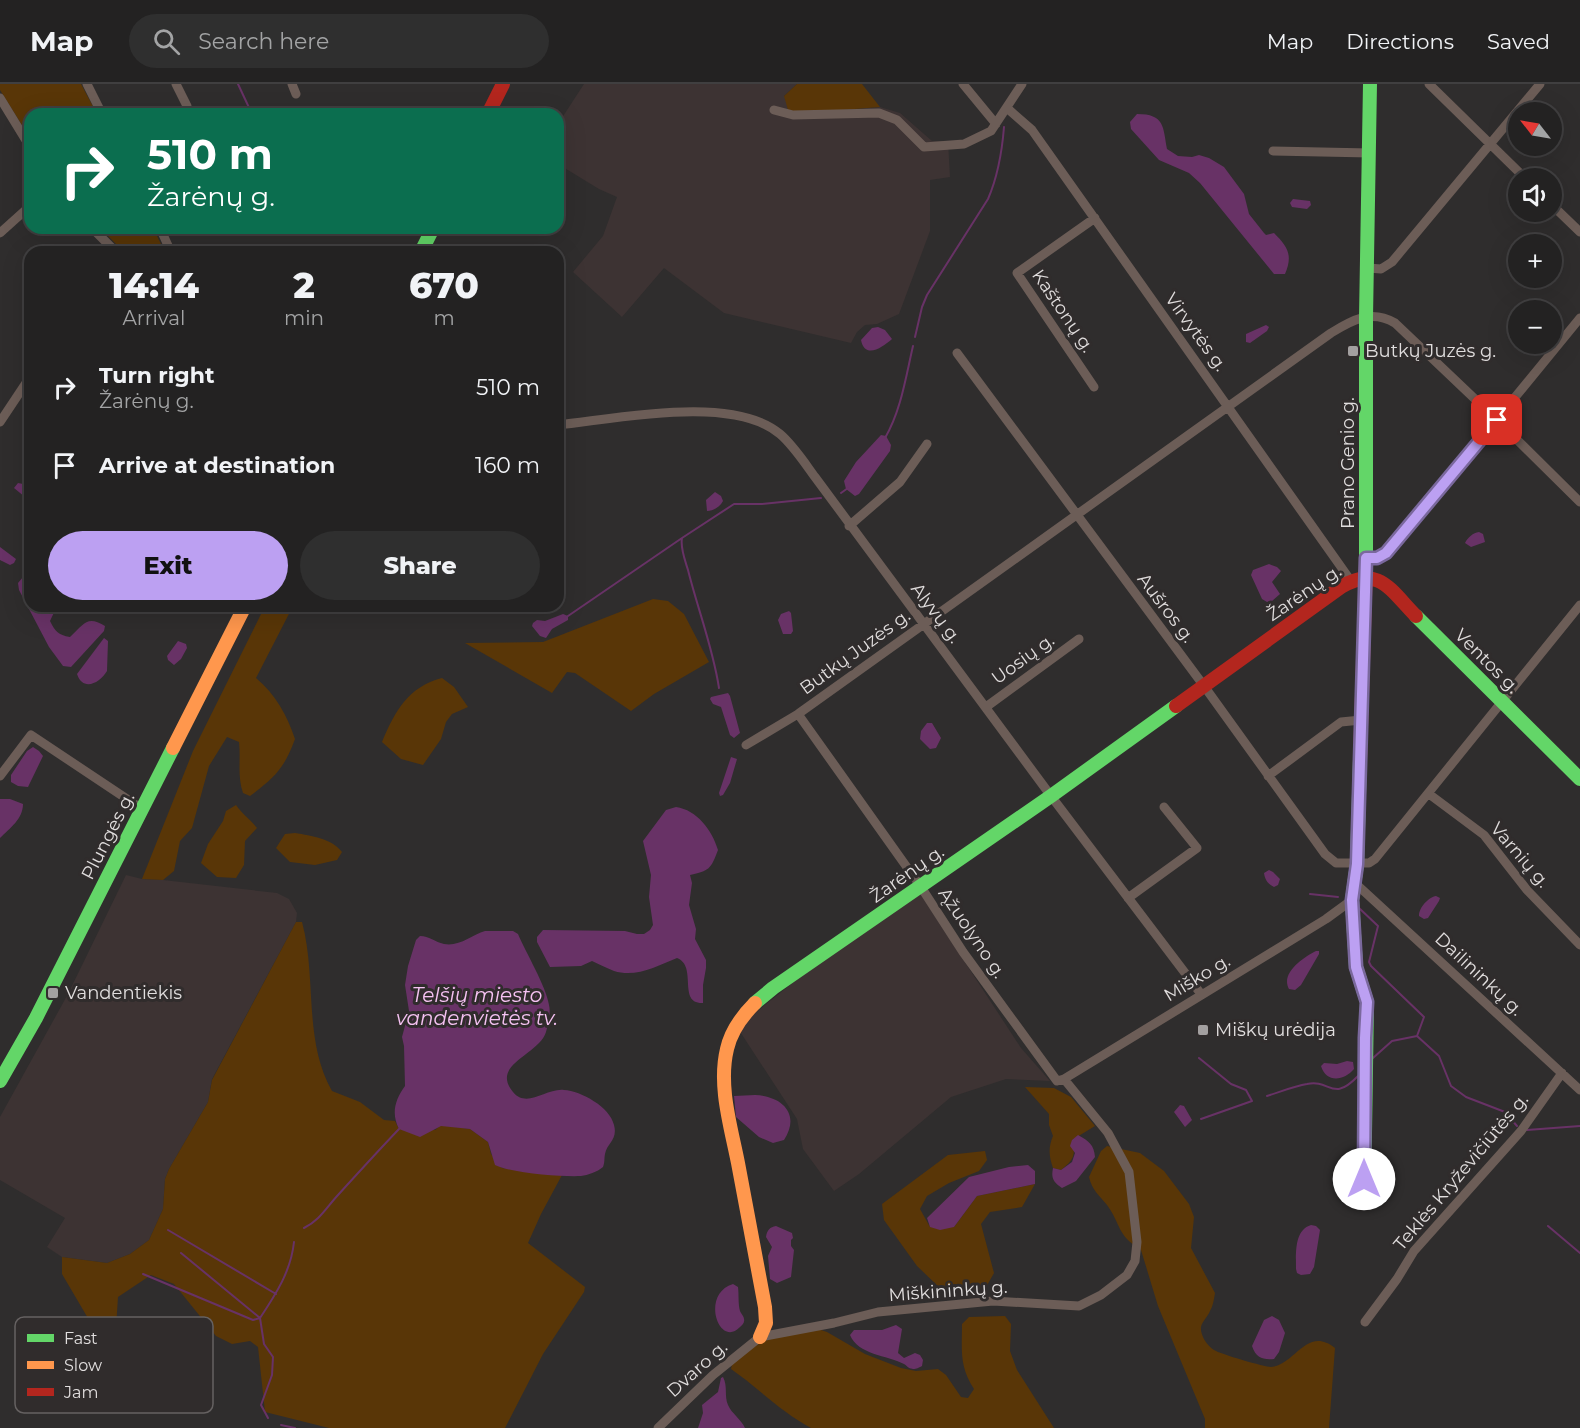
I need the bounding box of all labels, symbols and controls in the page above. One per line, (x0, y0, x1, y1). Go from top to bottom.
search box (129, 14, 549, 68)
text: Map (30, 24, 93, 58)
icon: search (150, 25, 183, 58)
text: Search here (198, 28, 329, 55)
text: Map (1267, 29, 1313, 54)
text: Directions (1346, 29, 1454, 54)
text: Saved (1487, 29, 1550, 54)
north arrow (1508, 102, 1562, 156)
map controls (1508, 102, 1562, 354)
text: 510 m (147, 128, 273, 180)
icon: right (48, 132, 126, 210)
button: sound (1508, 168, 1562, 222)
text: Žarėnų g. (147, 180, 275, 213)
button: + (1508, 234, 1562, 288)
text: 14:14 (109, 263, 199, 307)
text: 2 (293, 263, 315, 307)
text: 670 (409, 263, 479, 307)
street label: Kaštonų g. (1027, 265, 1099, 357)
street label: Virvytės g. (1160, 288, 1232, 376)
button: − (1508, 300, 1562, 354)
text: Arrival (122, 306, 186, 330)
text: min (284, 306, 324, 330)
text: m (433, 306, 455, 330)
place label: Butkų Juzės g. (1365, 340, 1496, 362)
marker: Butkų Juzės g. (1346, 344, 1360, 358)
text: Turn right (99, 362, 214, 389)
icon: right (48, 371, 81, 404)
text: 510 m (476, 374, 540, 401)
text: Žarėnų g. (99, 389, 194, 413)
pin (1471, 394, 1522, 445)
street label: Prano Genio g. (1337, 397, 1359, 529)
icon: arrive (1480, 403, 1513, 436)
icon: arrive (48, 449, 81, 482)
text: Arrive at destination (99, 452, 335, 479)
text: 160 m (475, 452, 540, 479)
button: Exit (48, 531, 288, 600)
button: Share (300, 531, 540, 600)
street label: Žarėnų g. (1262, 560, 1346, 626)
street label: Aušros g. (1133, 569, 1199, 647)
street label: Alyvų g. (906, 578, 966, 648)
street label: Butkų Juzės g. (796, 605, 914, 699)
street label: Ventos g. (1450, 624, 1524, 698)
street label: Uosių g. (987, 629, 1059, 689)
street label: Plungės g. (77, 789, 139, 883)
street label: Varnių g. (1486, 818, 1554, 892)
street label: Žarėnų g. (866, 841, 948, 907)
street label: Ąžuolyno g. (934, 884, 1010, 982)
street label: Dailininkų g. (1430, 928, 1528, 1020)
street label: Miško g. (1160, 950, 1234, 1006)
place label: Vandentiekis (65, 982, 182, 1004)
water label: Telšių miesto vandenvietės tv. (396, 983, 558, 1030)
marker: Vandentiekis (46, 986, 60, 1000)
place label: Miškų urėdija (1215, 1019, 1336, 1041)
marker: Miškų urėdija (1196, 1023, 1210, 1037)
street label: Teklės Kryževičiūtės g. (1389, 1089, 1533, 1255)
position arrow (1332, 1147, 1396, 1211)
street label: Miškininkų g. (888, 1276, 1008, 1306)
legend (15, 1317, 213, 1413)
text: Fast (64, 1329, 98, 1348)
street label: Dvaro g. (662, 1336, 732, 1402)
text: Slow (64, 1356, 102, 1375)
text: Jam (63, 1383, 98, 1402)

